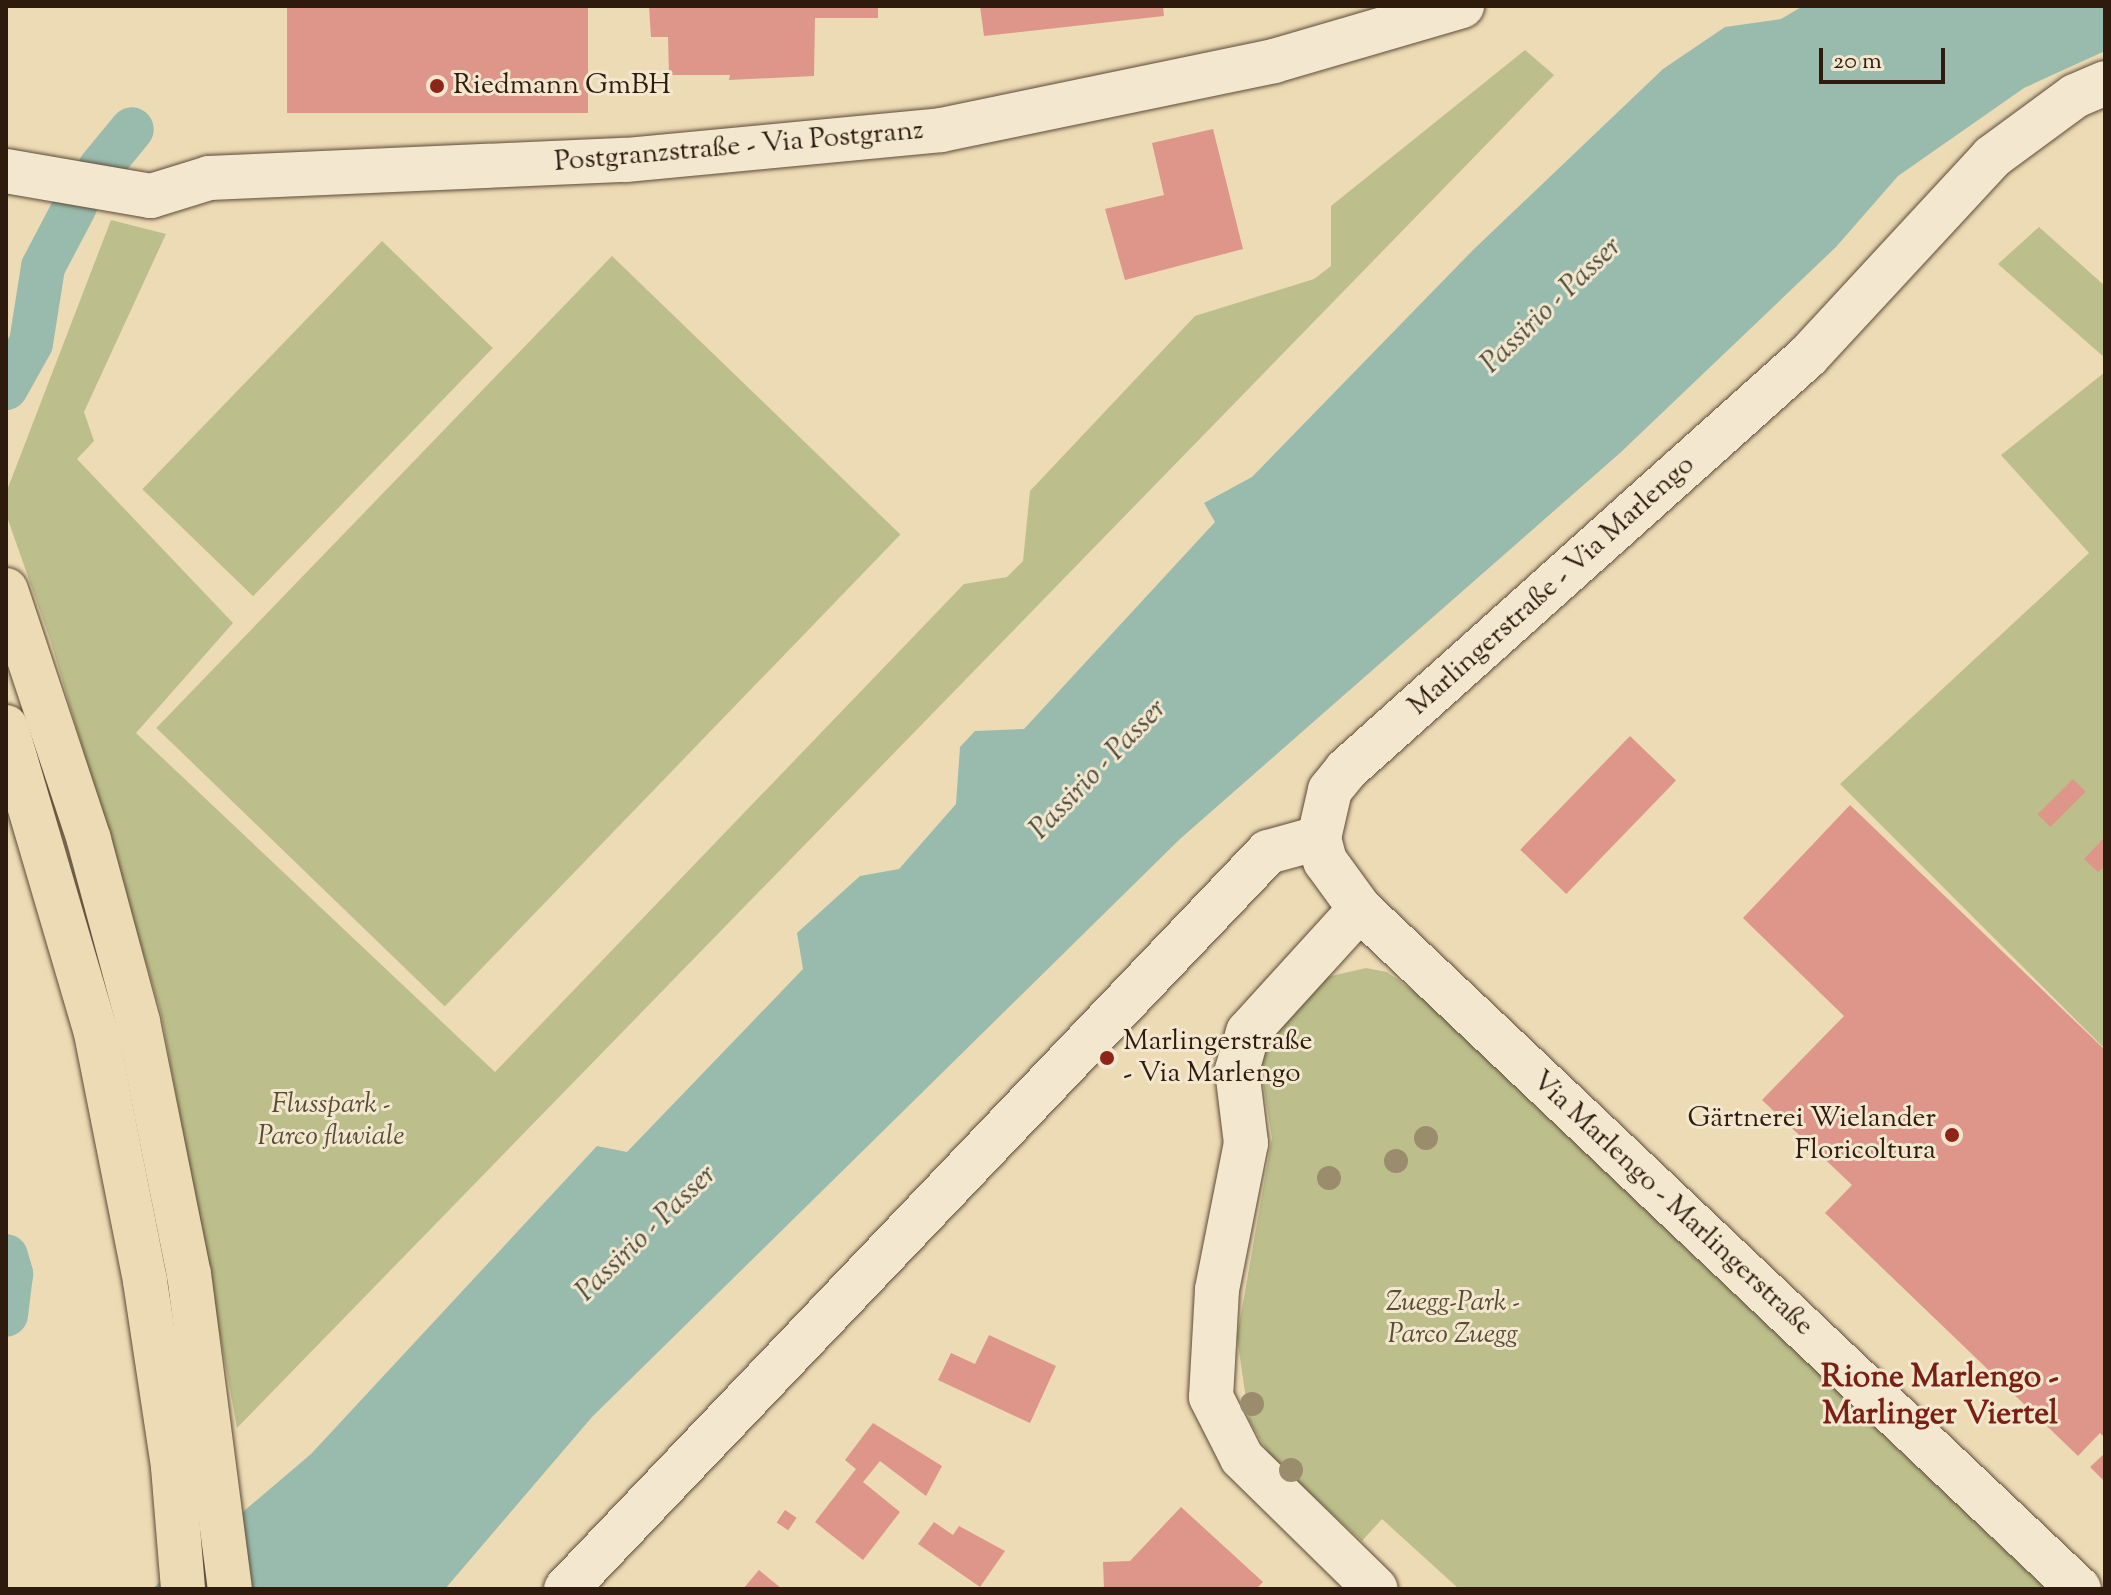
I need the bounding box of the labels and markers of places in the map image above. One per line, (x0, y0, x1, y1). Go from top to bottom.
place label: Riedmann GmBH (453, 69, 671, 103)
marker: Riedmann GmBH (428, 77, 446, 95)
place label: Marlingerstraße - Via Marlengo (1123, 1025, 1313, 1091)
marker: Marlingerstraße - Via Marlengo (1098, 1049, 1116, 1067)
place label: Gärtnerei Wielander Floricoltura (1687, 1102, 1936, 1168)
marker: Gärtnerei Wielander Floricoltura (1943, 1126, 1961, 1144)

